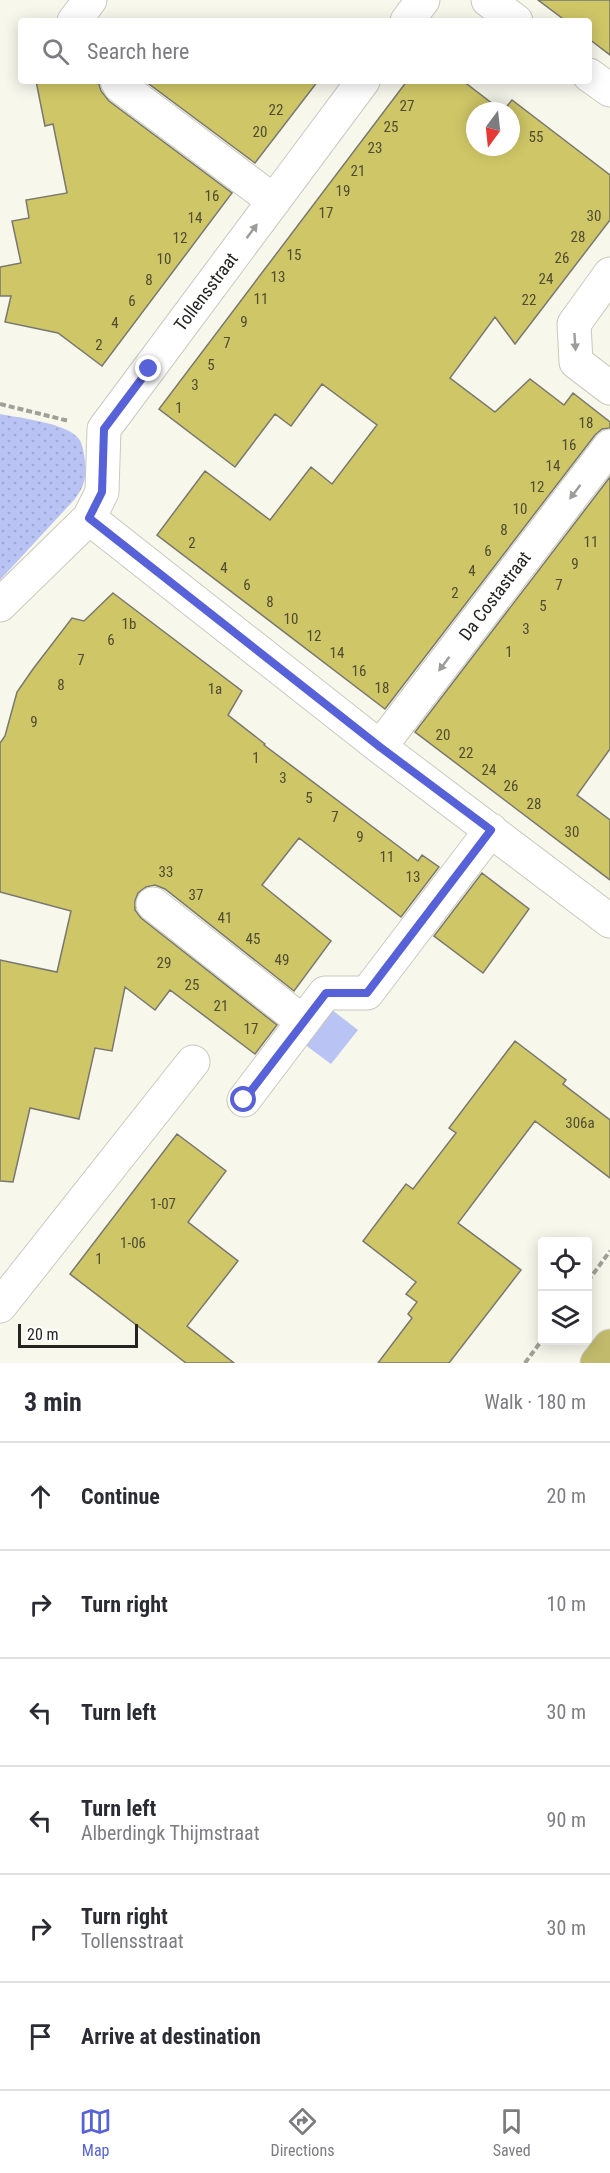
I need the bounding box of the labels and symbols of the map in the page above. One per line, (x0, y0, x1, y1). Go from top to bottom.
house number: 27 (400, 97, 414, 115)
house number: 22 (269, 101, 283, 119)
north arrow (466, 102, 520, 156)
house number: 25 (384, 118, 398, 136)
house number: 20 (253, 123, 267, 141)
house number: 55 (529, 128, 543, 146)
house number: 23 (368, 139, 382, 157)
house number: 21 (351, 162, 365, 180)
house number: 19 (336, 182, 350, 200)
house number: 16 (205, 187, 219, 205)
house number: 17 (319, 204, 333, 222)
house number: 30 (587, 207, 601, 225)
house number: 14 (188, 209, 202, 227)
one-way arrow (246, 224, 258, 240)
house number: 28 (571, 228, 585, 246)
house number: 12 (173, 229, 187, 247)
house number: 15 (287, 246, 301, 264)
street label: Tollensstraat (169, 248, 242, 335)
house number: 26 (555, 249, 569, 267)
house number: 10 (157, 250, 171, 268)
house number: 13 (271, 268, 285, 286)
house number: 24 (539, 270, 553, 288)
house number: 8 (145, 271, 153, 289)
house number: 11 (254, 290, 268, 308)
house number: 22 (522, 291, 536, 309)
house number: 6 (128, 292, 136, 310)
house number: 9 (240, 313, 248, 331)
house number: 4 (111, 314, 119, 332)
one-way arrow (570, 332, 580, 351)
house number: 7 (223, 334, 231, 352)
house number: 2 (95, 336, 103, 354)
route end (135, 355, 161, 381)
house number: 5 (207, 356, 215, 374)
house number: 3 (191, 376, 199, 394)
house number: 1 (175, 399, 183, 417)
house number: 18 (579, 414, 593, 432)
house number: 16 (562, 436, 576, 454)
house number: 14 (546, 457, 560, 475)
house number: 12 (530, 478, 544, 496)
one-way arrow (569, 485, 581, 500)
house number: 10 (513, 500, 527, 518)
house number: 8 (500, 521, 508, 539)
house number: 11 (584, 533, 598, 551)
house number: 2 (188, 534, 196, 552)
house number: 6 (484, 542, 492, 560)
street label: Da Costastraat (454, 547, 535, 644)
house number: 9 (571, 555, 579, 573)
house number: 4 (220, 559, 228, 577)
house number: 4 (468, 562, 476, 580)
house number: 6 (243, 576, 251, 594)
house number: 7 (555, 576, 563, 594)
house number: 2 (451, 584, 459, 602)
house number: 8 (266, 593, 274, 611)
house number: 5 (539, 597, 547, 615)
house number: 10 (284, 610, 298, 628)
house number: 1b (122, 615, 136, 633)
house number: 3 (522, 620, 530, 638)
house number: 12 (307, 627, 321, 645)
house number: 6 (107, 631, 115, 649)
house number: 1 (505, 643, 513, 661)
house number: 14 (330, 644, 344, 662)
house number: 7 (77, 651, 85, 669)
one-way arrow (437, 656, 450, 672)
house number: 16 (352, 662, 366, 680)
house number: 8 (57, 676, 65, 694)
house number: 18 (375, 679, 389, 697)
house number: 1a (208, 680, 222, 698)
house number: 9 (30, 713, 38, 731)
house number: 20 (436, 726, 450, 744)
house number: 22 (459, 744, 473, 762)
house number: 1 (252, 749, 260, 767)
house number: 24 (482, 761, 496, 779)
house number: 3 (279, 769, 287, 787)
house number: 26 (504, 777, 518, 795)
house number: 5 (305, 789, 313, 807)
house number: 28 (527, 795, 541, 813)
house number: 7 (331, 808, 339, 826)
house number: 30 (565, 823, 579, 841)
house number: 9 (356, 828, 364, 846)
house number: 11 (380, 848, 394, 866)
house number: 33 (159, 863, 173, 881)
house number: 13 (406, 868, 420, 886)
house number: 37 (189, 886, 203, 904)
house number: 41 (218, 909, 232, 927)
house number: 45 (246, 930, 260, 948)
house number: 49 (275, 951, 289, 969)
house number: 29 (157, 954, 171, 972)
house number: 25 (185, 976, 199, 994)
house number: 21 (214, 997, 228, 1015)
house number: 17 (244, 1020, 258, 1038)
route start (230, 1086, 256, 1112)
house number: 306a (565, 1114, 595, 1132)
house number: 1-07 (150, 1195, 176, 1213)
house number: 1-06 (120, 1234, 146, 1252)
house number: 1 (95, 1250, 103, 1268)
scale bar (18, 1321, 138, 1348)

